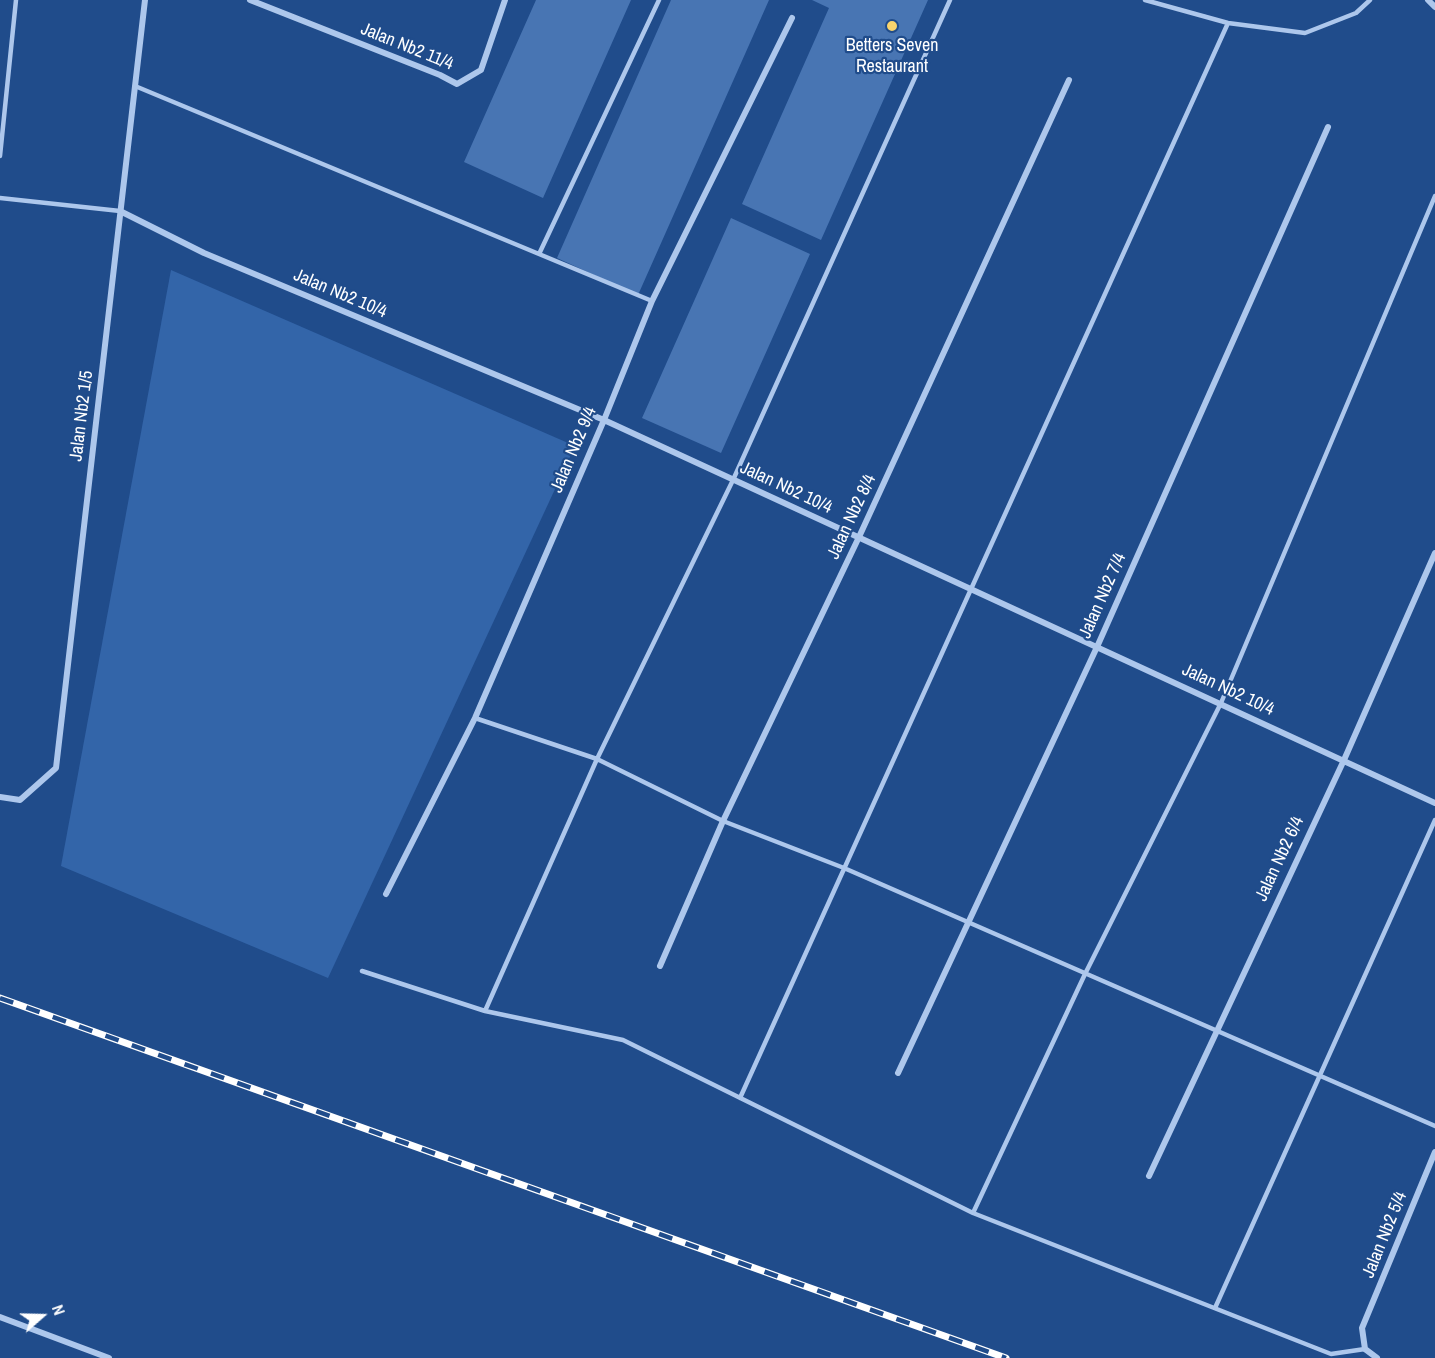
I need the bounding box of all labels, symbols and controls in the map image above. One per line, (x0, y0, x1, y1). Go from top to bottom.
street label: Jalan Nb2 11/4 (357, 19, 457, 75)
marker: Betters Seven Restaurant (885, 19, 899, 33)
place label: Betters Seven Restaurant (846, 35, 938, 78)
street label: Jalan Nb2 10/4 (290, 265, 390, 323)
street label: Jalan Nb2 1/5 (66, 369, 98, 463)
street label: Jalan Nb2 9/4 (546, 404, 602, 496)
street label: Jalan Nb2 10/4 (736, 457, 836, 519)
street label: Jalan Nb2 8/4 (823, 471, 881, 563)
street label: Jalan Nb2 7/4 (1075, 550, 1131, 642)
street label: Jalan Nb2 10/4 (1178, 659, 1278, 721)
street label: Jalan Nb2 6/4 (1251, 813, 1309, 905)
street label: Jalan Nb2 5/4 (1358, 1189, 1412, 1281)
north arrow (12, 1286, 72, 1346)
text: N (47, 1302, 71, 1318)

